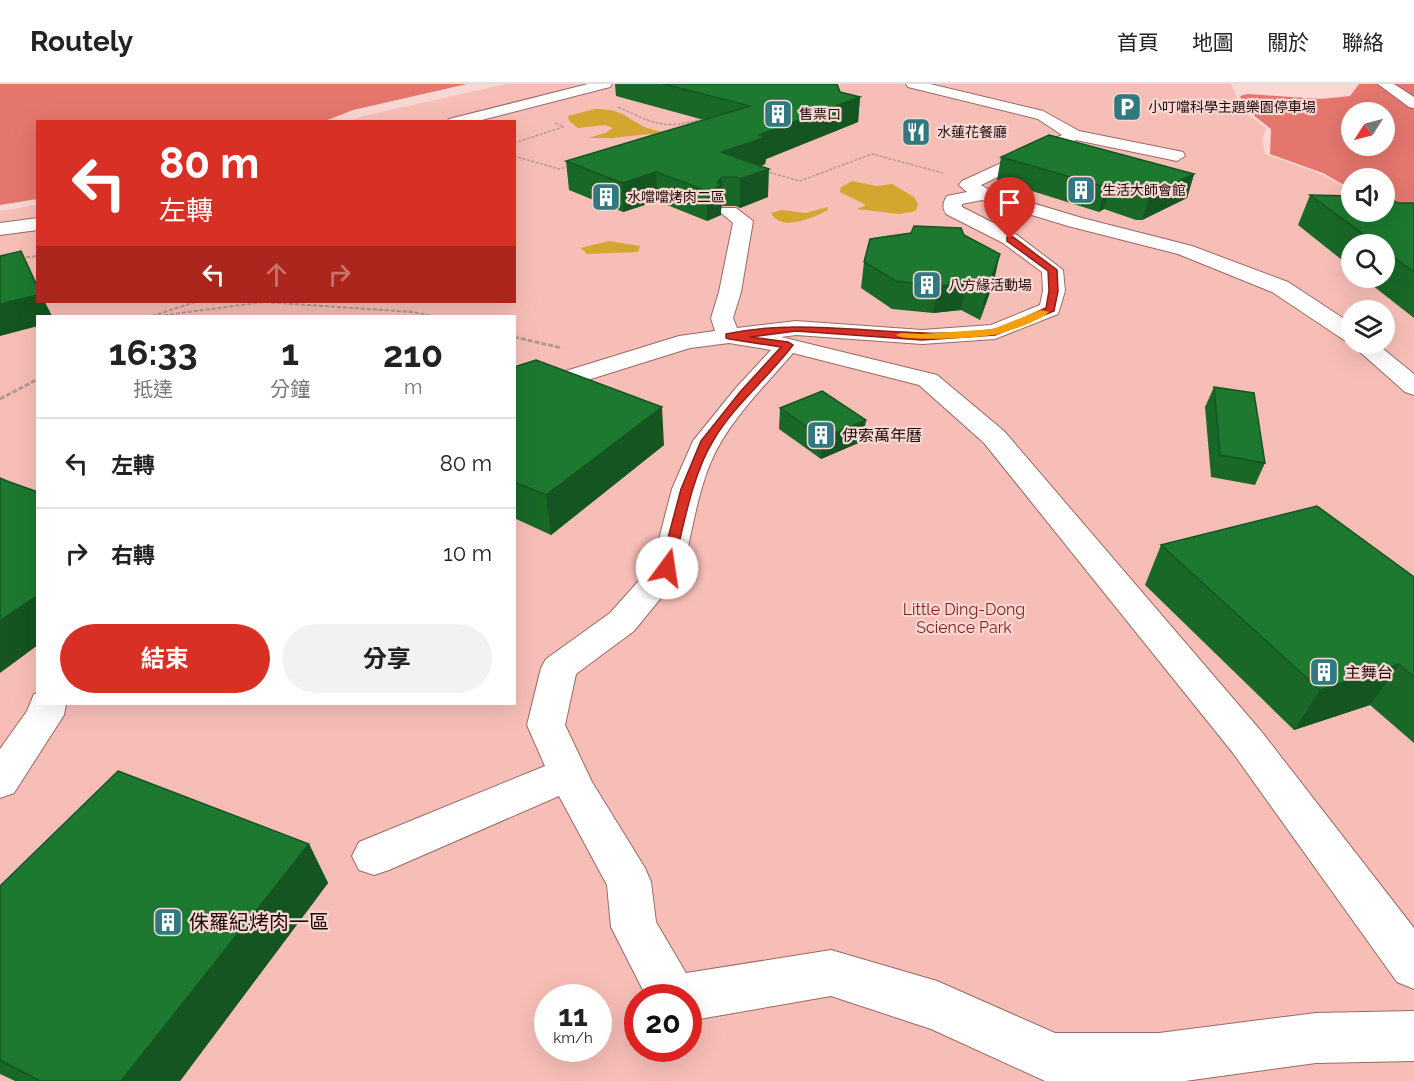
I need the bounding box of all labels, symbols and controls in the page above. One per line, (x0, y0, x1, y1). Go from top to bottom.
text: Routely (30, 25, 133, 58)
text: 首頁 (1117, 30, 1159, 55)
text: 地圖 (1192, 30, 1234, 55)
text: 關於 (1267, 30, 1309, 55)
text: 聯絡 (1342, 30, 1384, 55)
parking icon: 小叮噹科學主題樂園停車場 (1111, 91, 1143, 123)
building icon: 售票口 (762, 98, 794, 130)
place label: 小叮噹科學主題樂園停車場 (1148, 99, 1316, 115)
north arrow (1341, 102, 1395, 156)
map controls (1341, 102, 1395, 354)
place label: 售票口 (799, 106, 841, 122)
restaurant icon: 水蓮花餐廳 (900, 116, 932, 148)
place label: 水蓮花餐廳 (937, 124, 1007, 140)
text: 80 m (159, 139, 259, 188)
icon: left (60, 144, 138, 222)
button: sound (1341, 168, 1395, 222)
building icon: 生活大師會館 (1065, 174, 1097, 206)
pin (984, 177, 1035, 239)
building icon: 水噹噹烤肉二區 (590, 181, 622, 213)
place label: 生活大師會館 (1102, 182, 1186, 198)
icon: arrive (993, 186, 1026, 219)
place label: 水噹噹烤肉二區 (627, 189, 725, 205)
text: 左轉 (159, 195, 213, 226)
button: search (1341, 234, 1395, 288)
icon: left (197, 258, 230, 291)
icon: ahead (260, 258, 293, 291)
icon: right (323, 258, 356, 291)
building icon: 八方緣活動場 (911, 269, 943, 301)
place label: 八方緣活動場 (948, 277, 1032, 293)
button: layers (1341, 300, 1395, 354)
text: 16:33 (109, 331, 197, 373)
text: 1 (281, 331, 299, 373)
text: 210 (383, 333, 443, 375)
text: m (404, 375, 422, 399)
text: 抵達 (133, 377, 173, 401)
text: 分鐘 (270, 377, 310, 401)
building icon: 伊索萬年曆 (805, 419, 837, 451)
place label: 伊索萬年曆 (842, 426, 922, 445)
icon: left (60, 447, 93, 480)
text: 80 m (440, 450, 492, 476)
text: 左轉 (111, 452, 155, 478)
position arrow (635, 536, 699, 600)
icon: right (60, 537, 93, 570)
text: 10 m (443, 540, 492, 566)
text: 右轉 (111, 542, 155, 568)
park label: Little Ding-Dong Science Park (903, 600, 1025, 637)
button: 結束 (60, 624, 270, 693)
button: 分享 (282, 624, 492, 693)
building icon: 主舞台 (1308, 656, 1340, 688)
place label: 主舞台 (1345, 663, 1393, 682)
building icon: 侏羅紀烤肉一區 (152, 906, 184, 938)
place label: 侏羅紀烤肉一區 (189, 910, 329, 934)
speed limit sign: 20 (624, 984, 702, 1062)
text: 11 (558, 998, 588, 1033)
text: km/h (553, 1029, 593, 1047)

